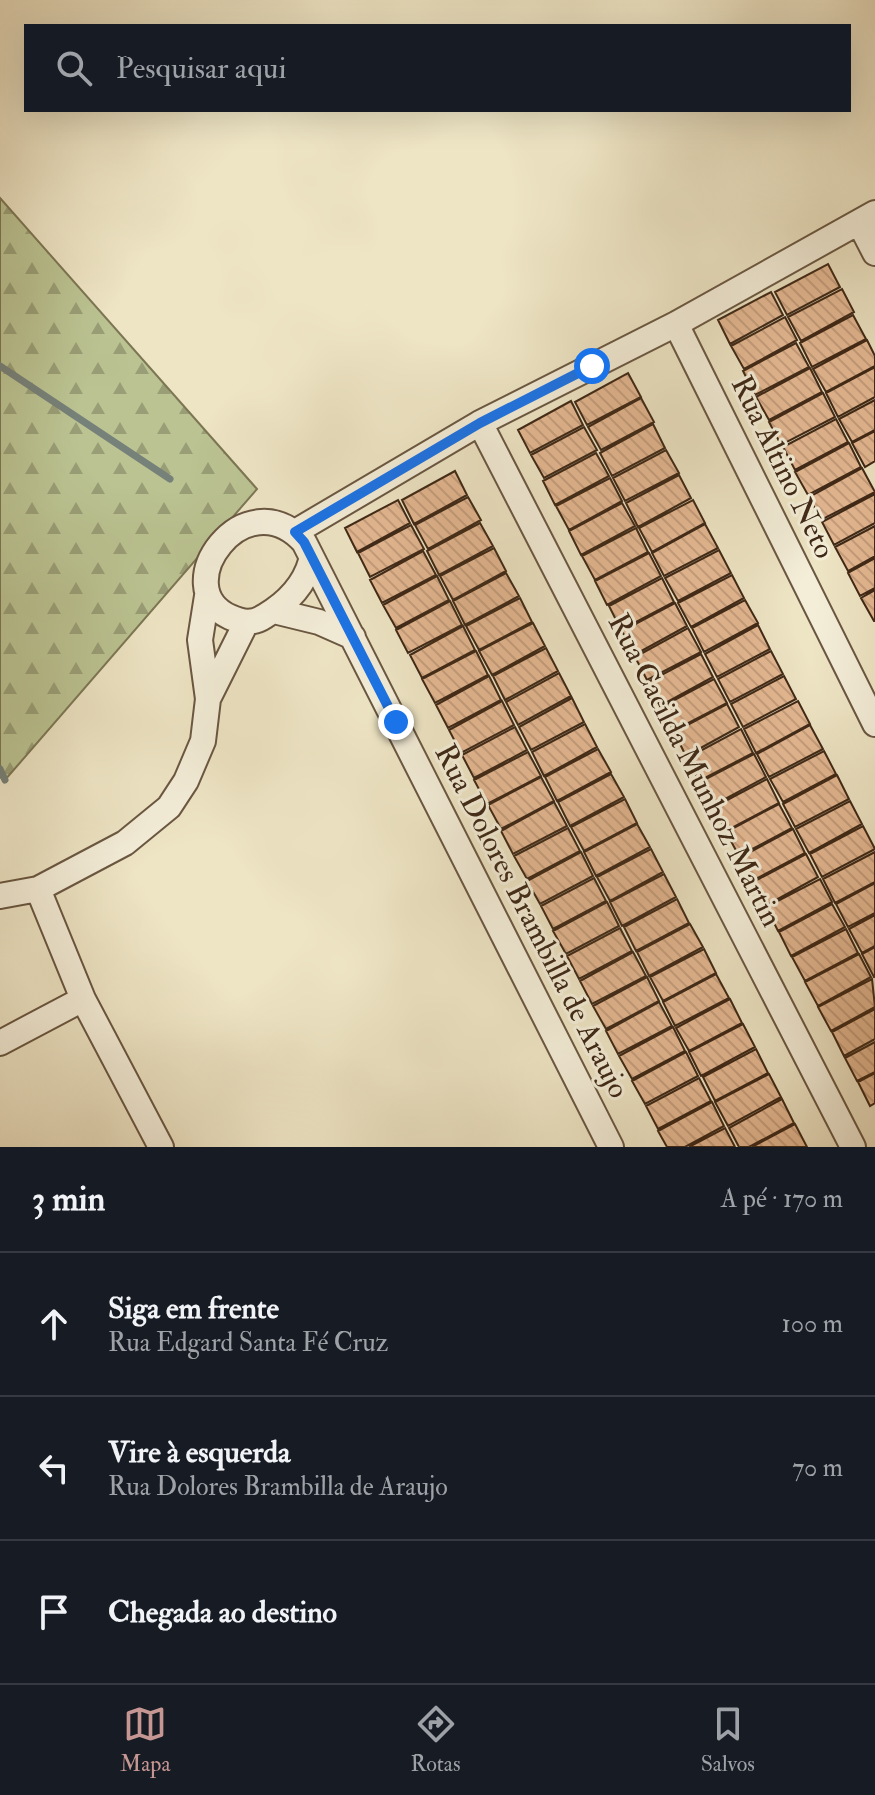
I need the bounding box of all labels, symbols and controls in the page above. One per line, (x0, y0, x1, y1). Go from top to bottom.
search box (24, 24, 851, 112)
icon: search (52, 46, 96, 90)
text: Pesquisar aqui (116, 50, 286, 87)
route start (574, 348, 610, 384)
street label: Rua Altino Neto (723, 370, 843, 564)
street label: Rua Cacilda Munhoz Martin (600, 607, 790, 933)
route end (378, 704, 414, 740)
street label: Rua Dolores Brambilla de Araujo (426, 738, 638, 1104)
text: 3 min (32, 1178, 105, 1221)
text: A pé · 170 m (721, 1183, 843, 1215)
text: Siga em frente (108, 1290, 279, 1327)
icon: ahead (32, 1302, 76, 1346)
text: 100 m (782, 1308, 843, 1340)
text: Rua Edgard Santa Fé Cruz (108, 1327, 388, 1359)
text: Vire à esquerda (108, 1434, 290, 1471)
icon: left (32, 1446, 76, 1490)
text: 70 m (792, 1452, 843, 1484)
text: Rua Dolores Brambilla de Araujo (108, 1471, 448, 1503)
icon: arrive (32, 1590, 76, 1634)
text: Chegada ao destino (108, 1594, 337, 1631)
tab: Mapa (120, 1702, 170, 1778)
tab: Rotas (411, 1702, 460, 1778)
tab: Salvos (701, 1702, 755, 1778)

